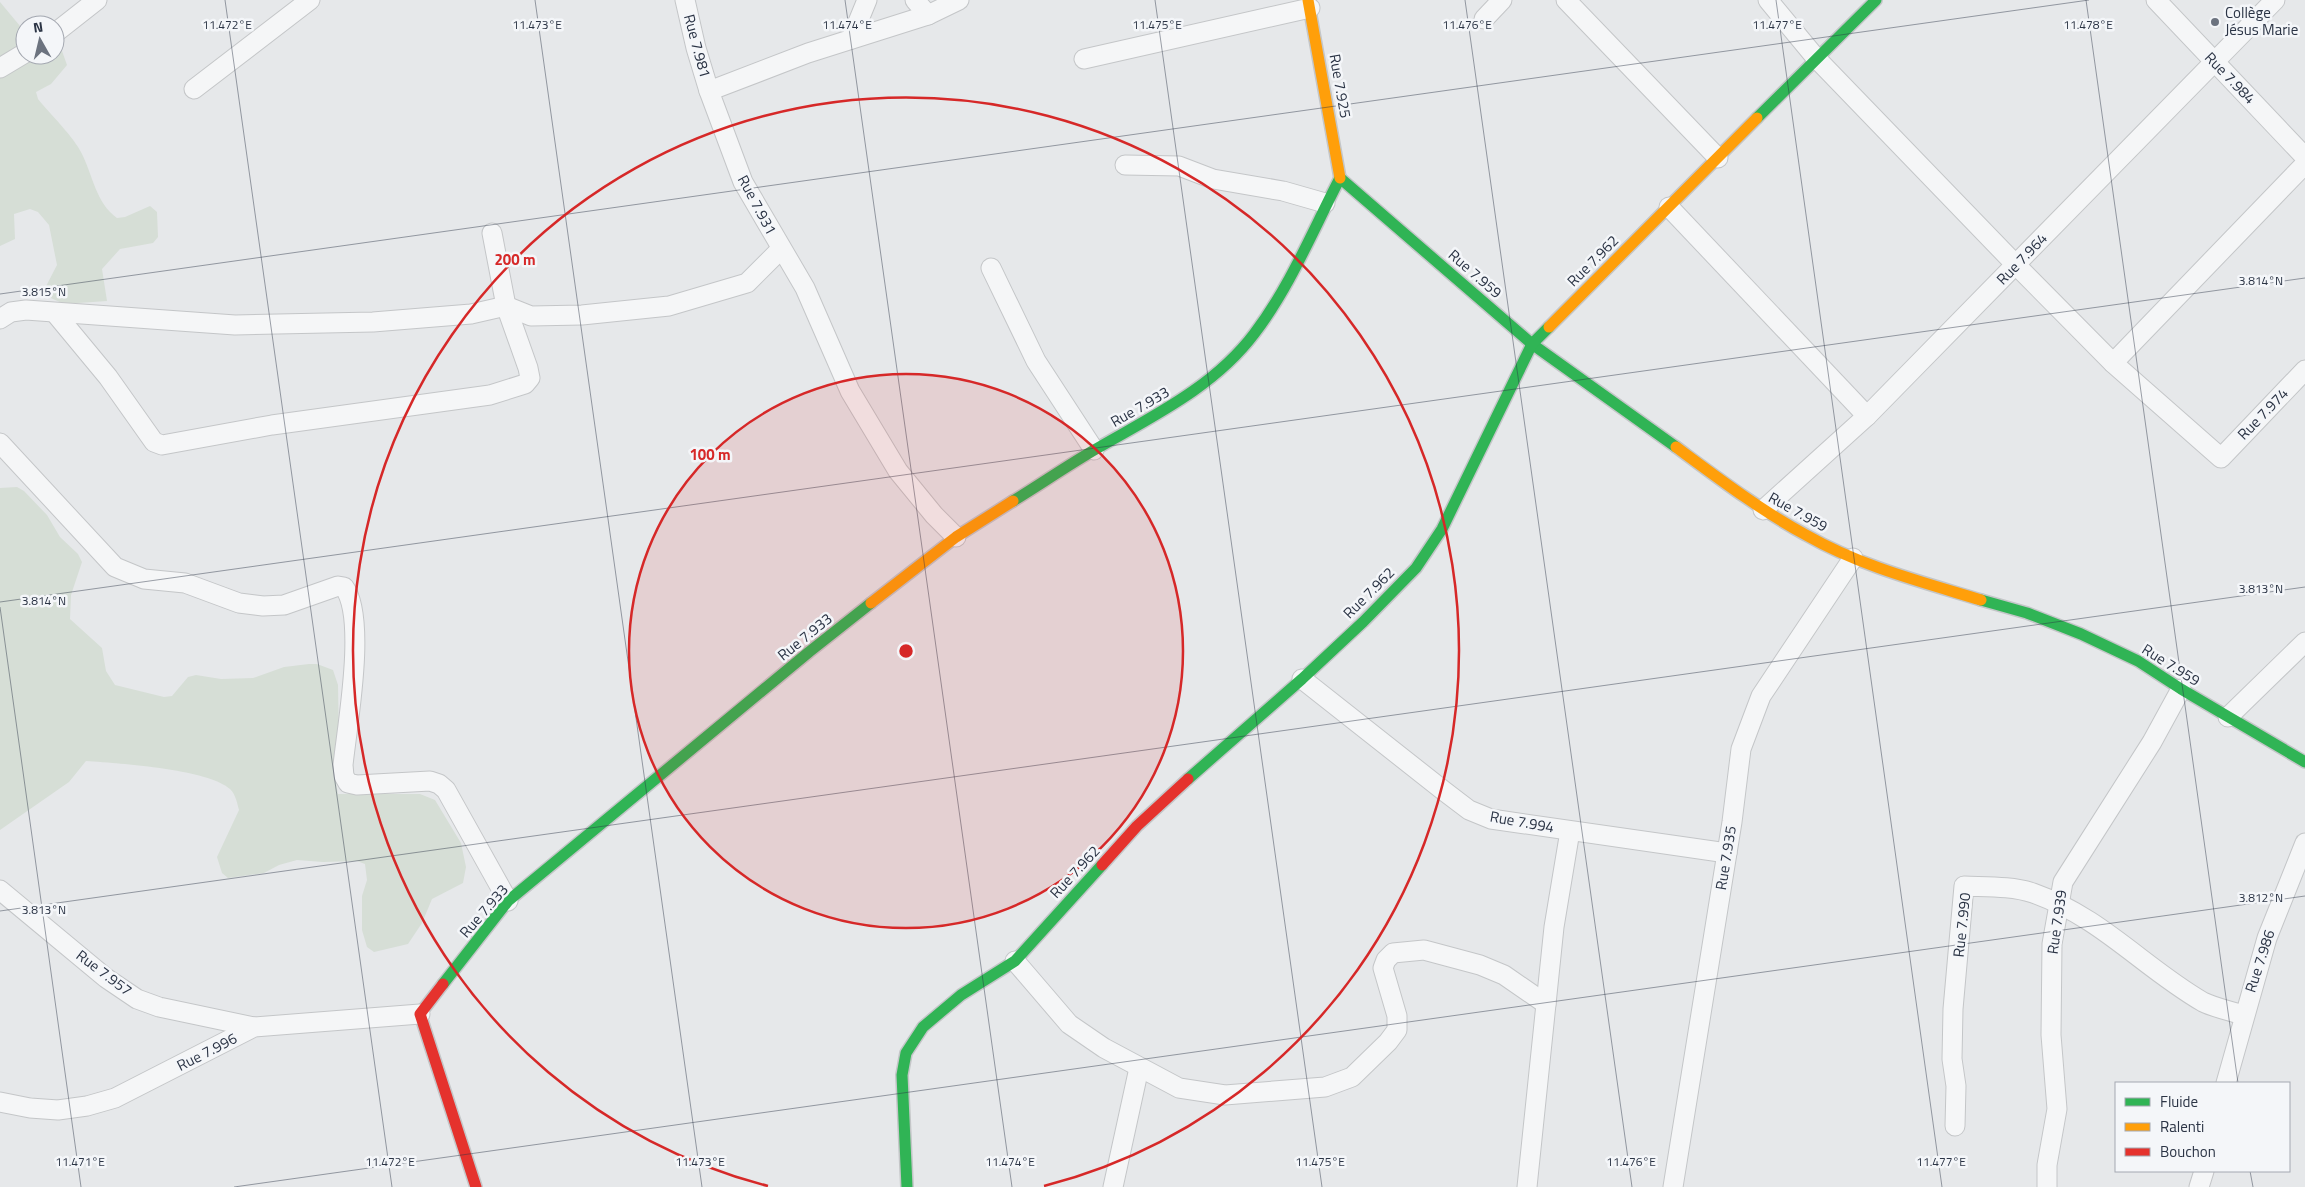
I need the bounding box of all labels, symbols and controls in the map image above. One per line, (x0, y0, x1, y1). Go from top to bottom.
place label: Collège Jésus Marie (2225, 1, 2298, 41)
street label: Rue 7.981 (678, 12, 717, 80)
north arrow (15, 15, 65, 65)
text: 11.472°E (202, 15, 252, 34)
text: 11.473°E (512, 15, 562, 34)
text: 11.474°E (822, 15, 872, 34)
text: 11.475°E (1132, 15, 1182, 34)
text: 11.476°E (1442, 15, 1492, 34)
text: 11.477°E (1752, 15, 1802, 34)
text: 11.478°E (2063, 15, 2113, 34)
text: N (32, 16, 44, 38)
marker: Collège Jésus Marie (2209, 16, 2221, 28)
street label: Rue 7.984 (2200, 46, 2261, 109)
street label: Rue 7.925 (1324, 52, 1357, 120)
street label: Rue 7.931 (732, 171, 783, 239)
street label: Rue 7.964 (1991, 227, 2052, 290)
street label: Rue 7.962 (1562, 230, 1624, 292)
street label: Rue 7.959 (1443, 244, 1507, 304)
text: 200 m (494, 248, 536, 271)
text: 3.814°N (2239, 271, 2283, 290)
text: 3.815°N (22, 282, 66, 301)
street label: Rue 7.933 (1106, 380, 1174, 433)
street label: Rue 7.974 (2232, 382, 2293, 445)
text: 100 m (689, 443, 731, 466)
street label: Rue 7.959 (1764, 486, 1832, 537)
street label: Rue 7.962 (1338, 562, 1400, 624)
text: 3.813°N (2239, 579, 2283, 598)
text: 3.814°N (22, 591, 66, 610)
street label: Rue 7.933 (772, 607, 837, 666)
street label: Rue 7.959 (2138, 638, 2205, 692)
centre of rings (897, 642, 915, 660)
street label: Rue 7.994 (1488, 805, 1556, 838)
street label: Rue 7.935 (1709, 824, 1742, 892)
street label: Rue 7.962 (1044, 840, 1105, 903)
street label: Rue 7.933 (454, 879, 514, 943)
street label: Rue 7.939 (2041, 888, 2072, 956)
text: 3.812°N (2239, 888, 2283, 907)
street label: Rue 7.990 (1947, 891, 1976, 958)
text: 3.813°N (22, 900, 66, 919)
street label: Rue 7.986 (2239, 926, 2280, 995)
street label: Rue 7.957 (71, 944, 137, 1001)
street label: Rue 7.996 (173, 1027, 241, 1077)
legend (2115, 1082, 2290, 1172)
text: Fluide (2160, 1090, 2198, 1113)
text: Ralenti (2160, 1115, 2204, 1138)
text: Bouchon (2160, 1140, 2216, 1163)
text: 11.471°E (55, 1152, 105, 1171)
text: 11.472°E (365, 1152, 415, 1171)
text: 11.473°E (675, 1152, 725, 1171)
text: 11.474°E (985, 1152, 1035, 1171)
text: 11.475°E (1295, 1152, 1345, 1171)
text: 11.476°E (1606, 1152, 1656, 1171)
text: 11.477°E (1916, 1152, 1966, 1171)

